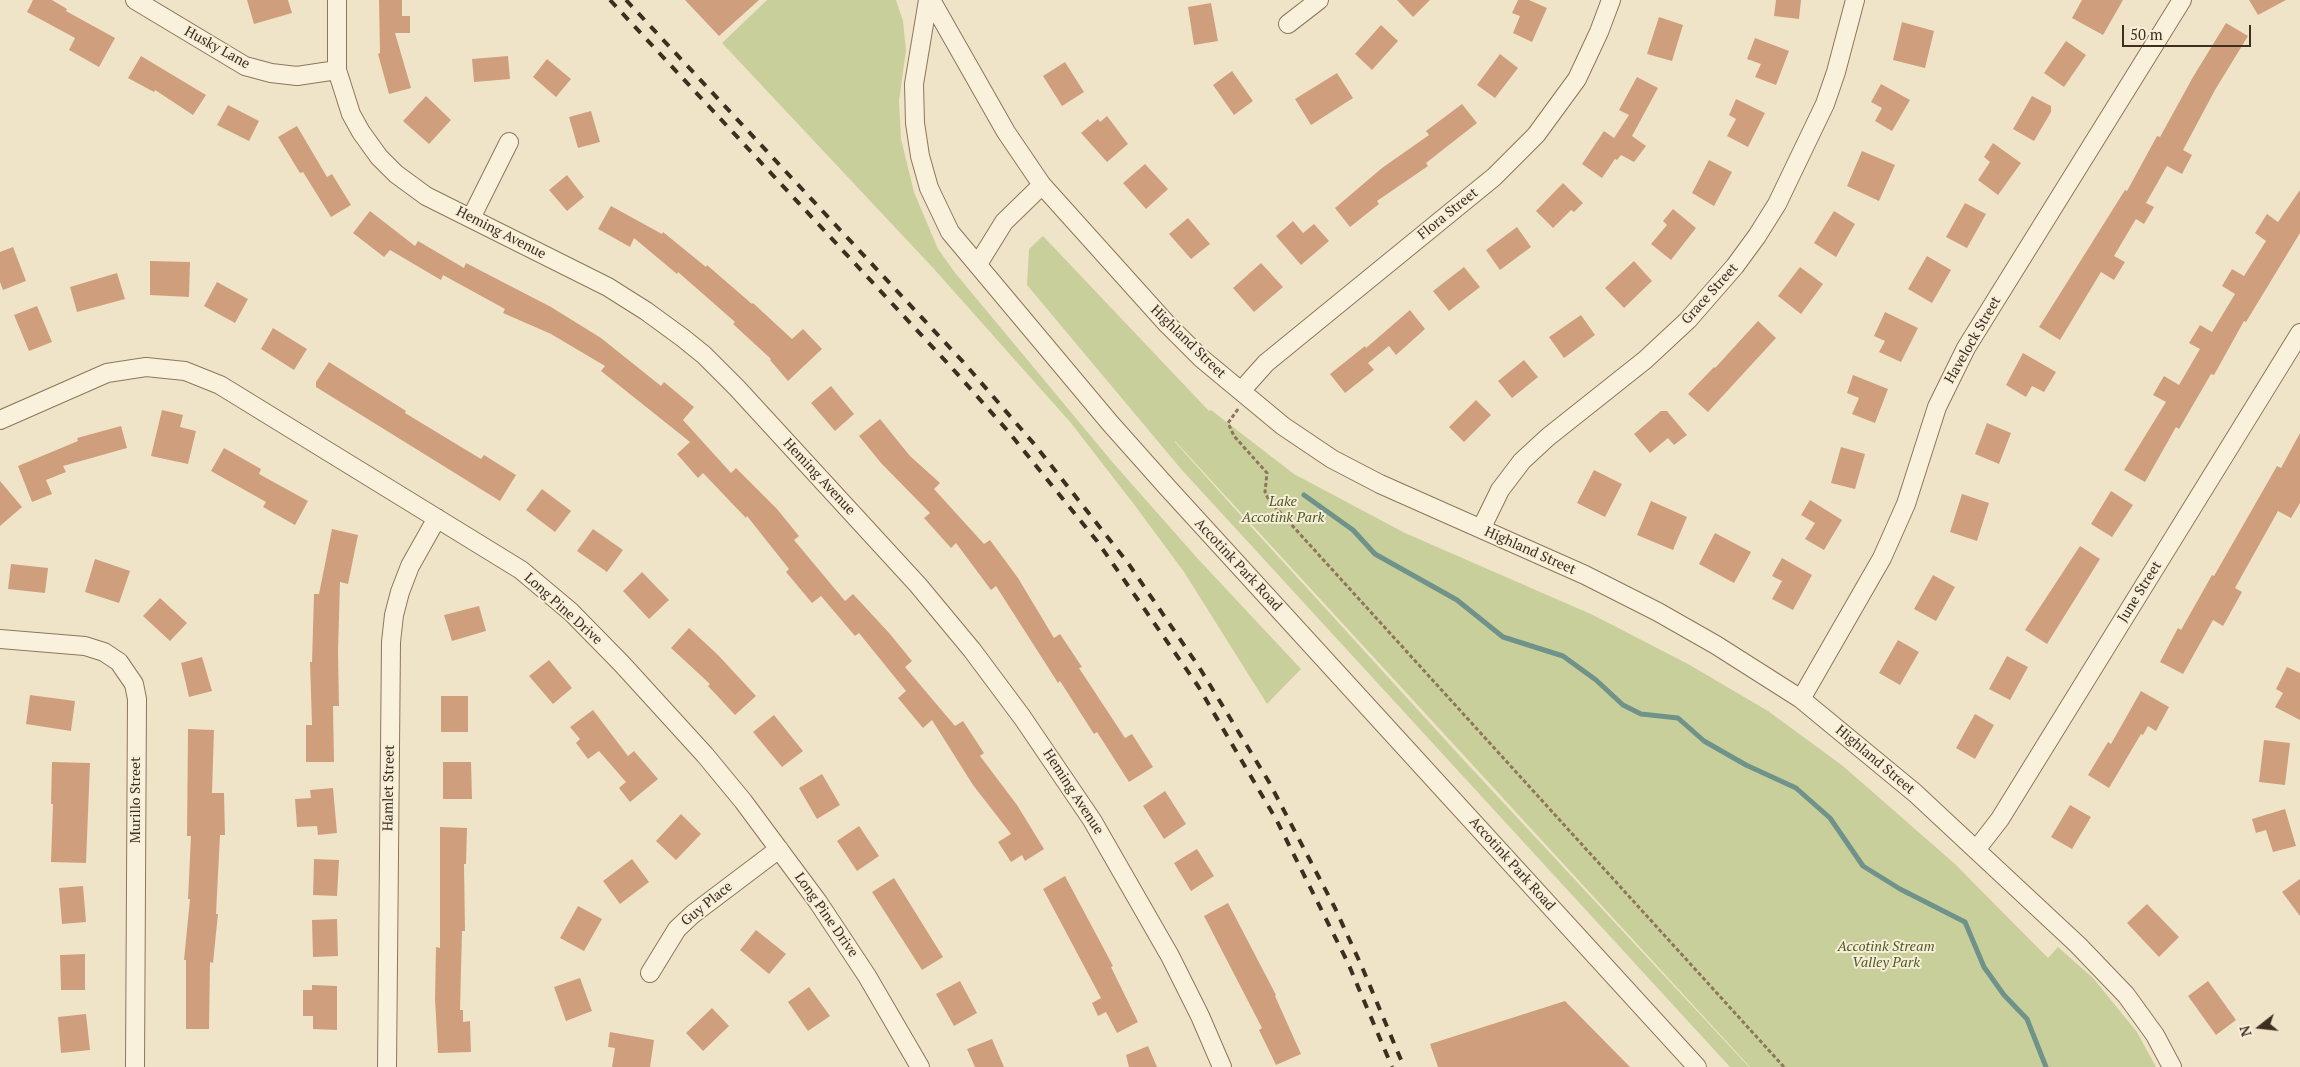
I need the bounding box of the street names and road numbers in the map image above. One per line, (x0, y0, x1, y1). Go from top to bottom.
street label: Husky Lane (181, 23, 253, 73)
street label: Flora Street (1414, 185, 1482, 243)
street label: Heming Avenue (453, 203, 549, 263)
street label: Grace Street (1678, 260, 1742, 328)
street label: Havelock Street (1941, 294, 2005, 386)
street label: Highland Street (1147, 302, 1229, 382)
street label: Heming Avenue (779, 435, 859, 519)
street label: Accotink Park Road (1191, 515, 1285, 615)
street label: Highland Street (1482, 523, 1578, 579)
street label: June Street (2115, 558, 2165, 626)
street label: Long Pine Drive (521, 570, 605, 648)
street label: Highland Street (1832, 722, 1918, 798)
street label: Hamlet Street (380, 745, 398, 831)
street label: Heming Avenue (1039, 746, 1107, 838)
street label: Murillo Street (128, 757, 144, 843)
street label: Accotink Park Road (1466, 814, 1558, 914)
street label: Long Pine Drive (791, 870, 861, 960)
street label: Guy Place (678, 878, 736, 930)

